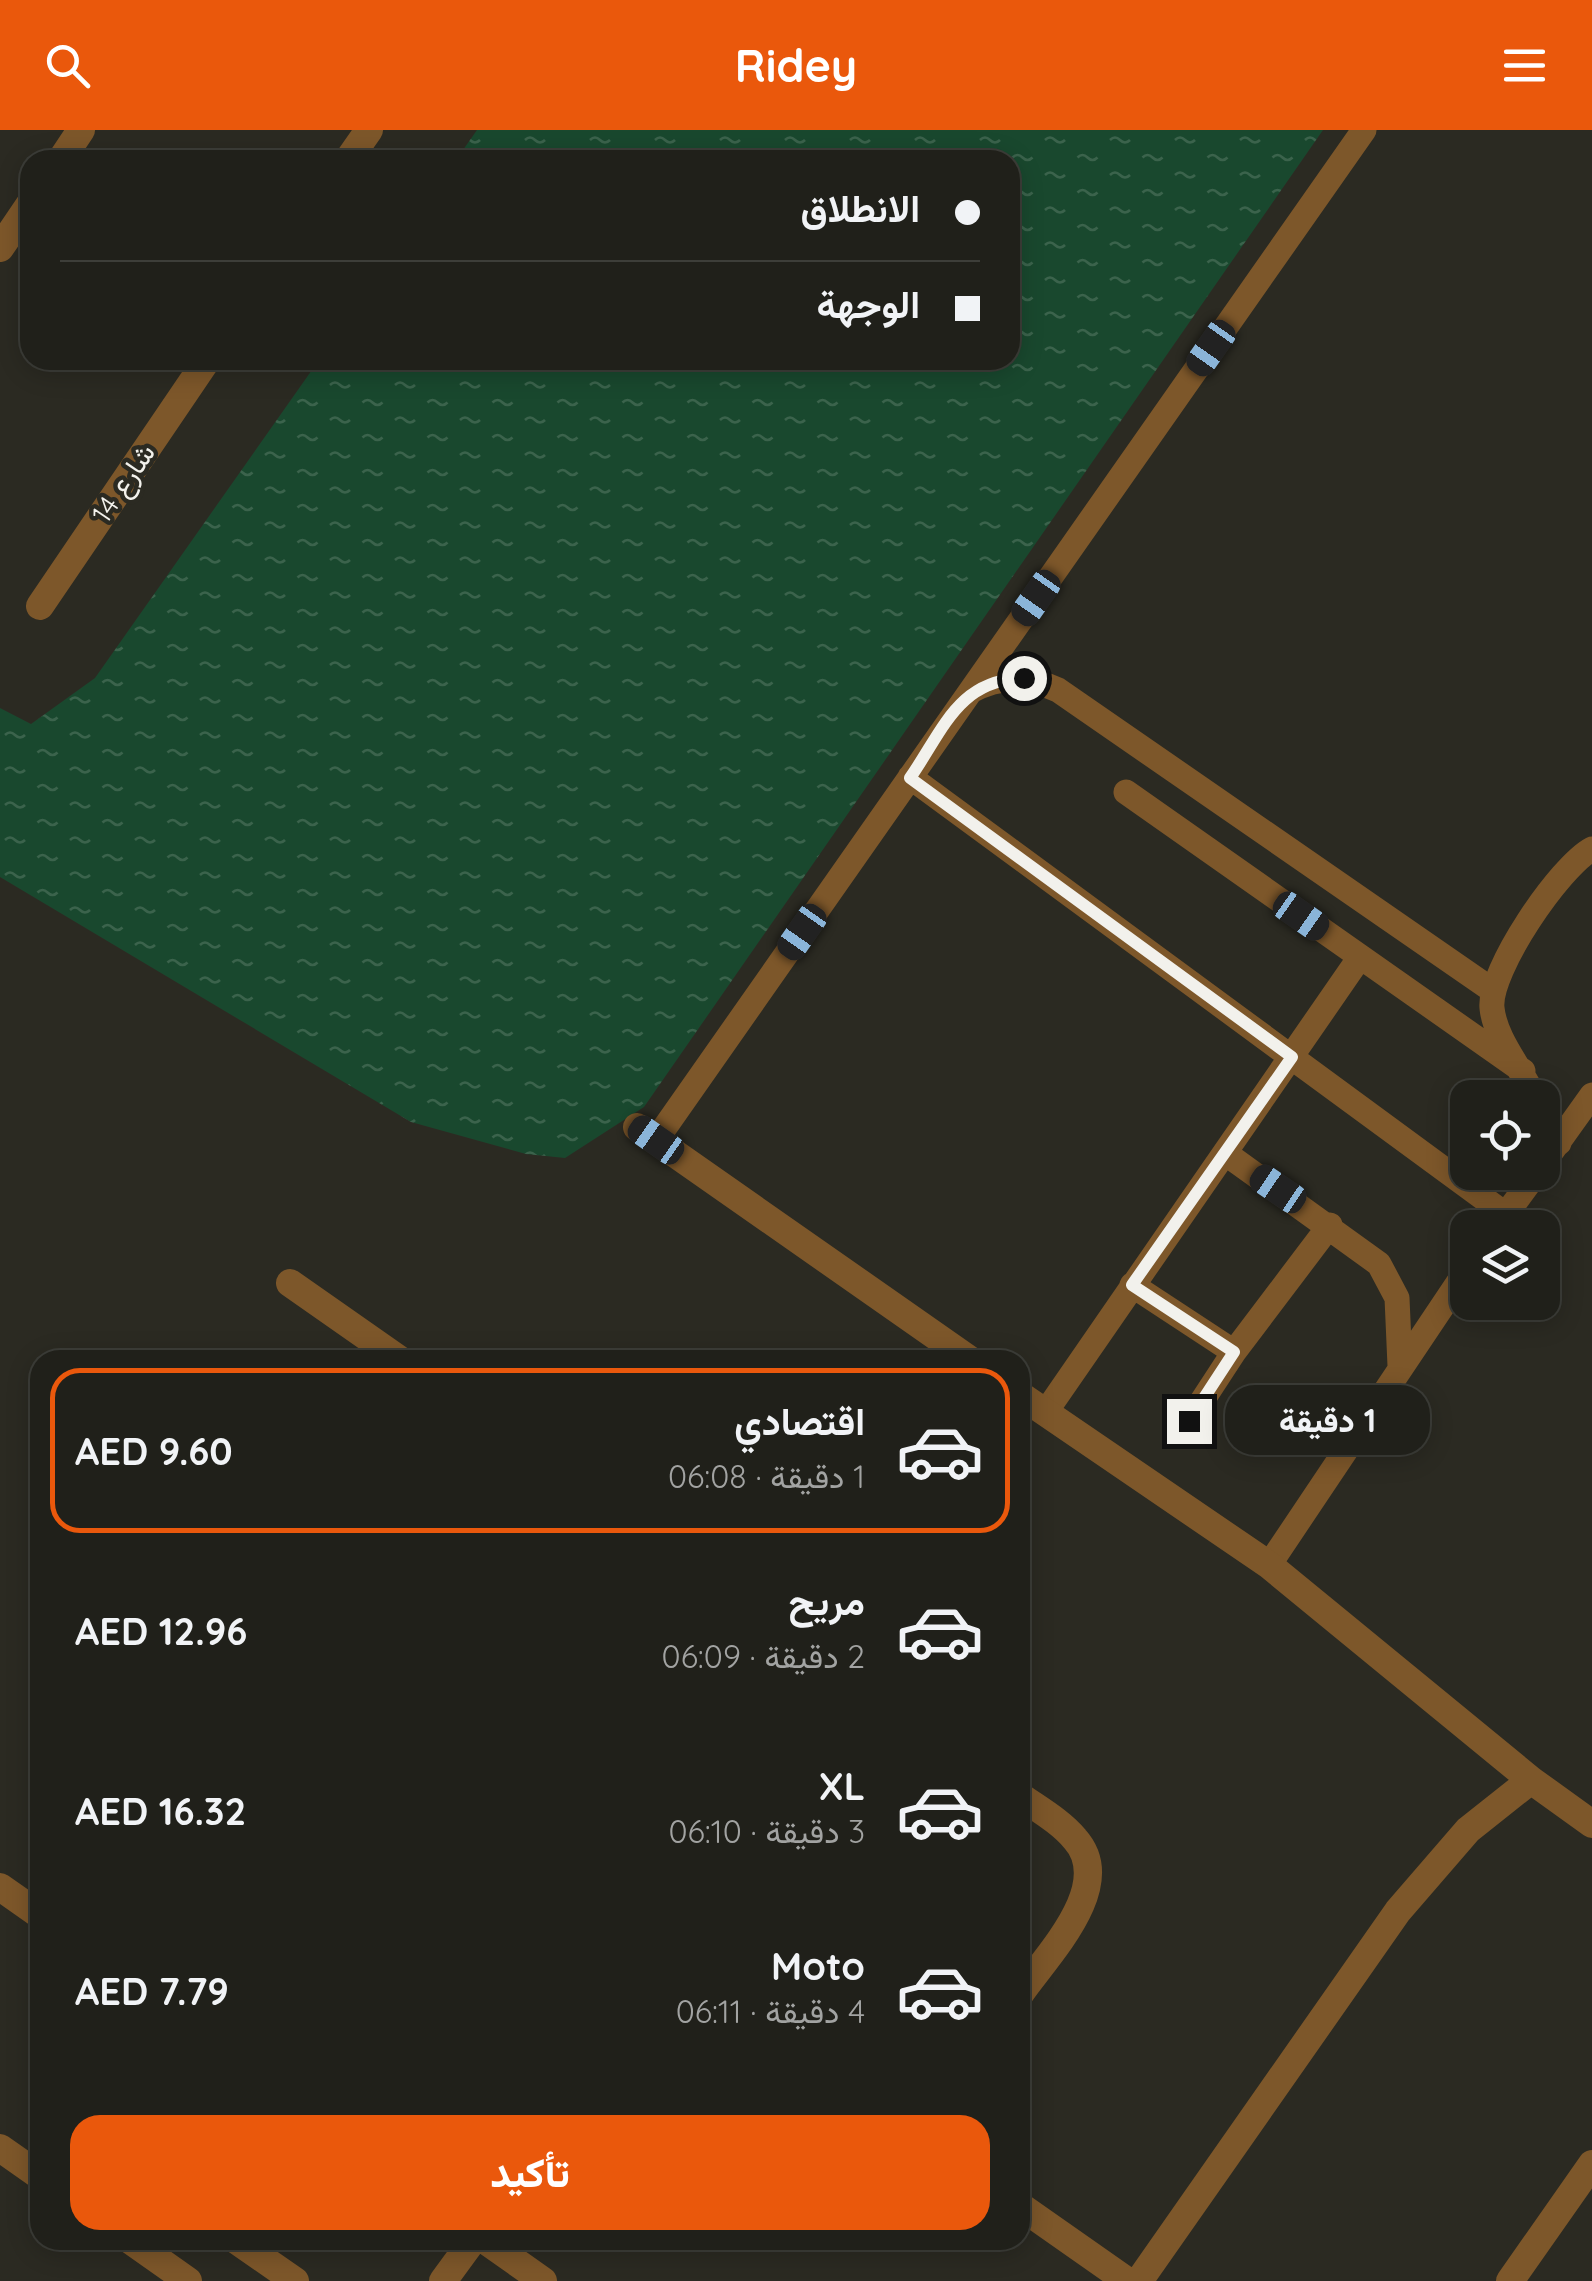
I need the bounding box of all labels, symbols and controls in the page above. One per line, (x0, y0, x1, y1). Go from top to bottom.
text: Ridey (735, 37, 857, 93)
icon: search (40, 38, 95, 93)
icon: menu (1497, 38, 1552, 93)
text: الانطلاق (801, 184, 920, 232)
text: الوجهة (817, 280, 920, 328)
car (1182, 315, 1240, 381)
street label: شارع 14 (83, 436, 164, 530)
car (1007, 565, 1065, 631)
route start (1002, 656, 1047, 701)
car (1268, 887, 1334, 945)
car (773, 899, 831, 965)
map controls (1450, 1080, 1560, 1320)
button: locate (1450, 1080, 1560, 1190)
car (623, 1111, 689, 1169)
car (1245, 1160, 1311, 1218)
button: layers (1450, 1210, 1560, 1320)
callout: 1 دقيقة (1224, 1386, 1429, 1456)
text: اقتصادي (734, 1397, 865, 1445)
route end (1167, 1399, 1212, 1444)
text: 1 دقيقة (1279, 1400, 1376, 1440)
icon: car (895, 1406, 985, 1496)
text: AED 9.60 (75, 1427, 233, 1475)
text: 1 دقيقة · 06:08 (668, 1456, 865, 1496)
text: مريح (789, 1577, 865, 1625)
icon: car (895, 1586, 985, 1676)
text: AED 12.96 (75, 1607, 247, 1655)
text: 2 دقيقة · 06:09 (662, 1636, 865, 1676)
text: XL (819, 1762, 865, 1810)
icon: car (895, 1766, 985, 1856)
text: AED 16.32 (75, 1787, 246, 1835)
text: 3 دقيقة · 06:10 (669, 1811, 865, 1851)
text: Moto (771, 1942, 865, 1990)
icon: car (895, 1946, 985, 2036)
text: AED 7.79 (75, 1967, 229, 2015)
text: 4 دقيقة · 06:11 (676, 1991, 865, 2031)
button: تأكيد (70, 2115, 990, 2230)

